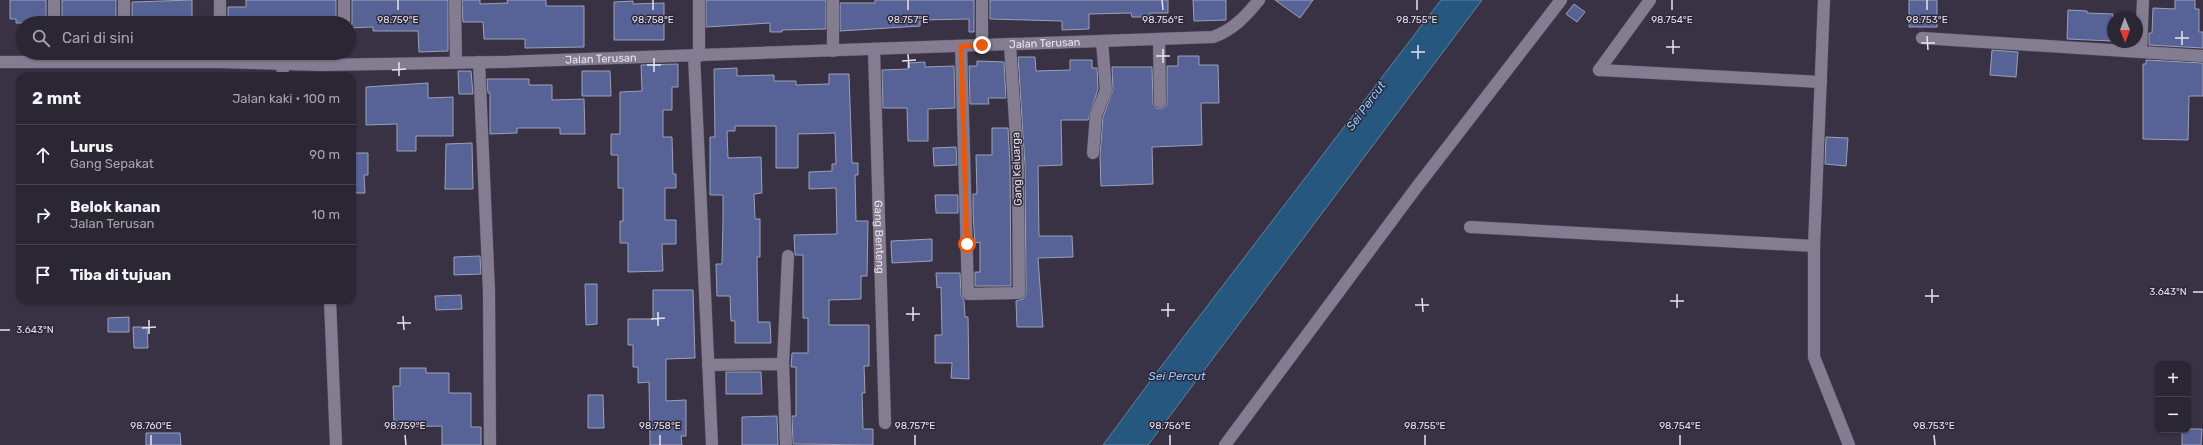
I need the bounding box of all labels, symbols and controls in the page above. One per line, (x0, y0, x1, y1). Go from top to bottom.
north arrow (2107, 12, 2143, 48)
text: 98.759°E (377, 14, 419, 26)
text: 98.758°E (632, 14, 674, 26)
text: 98.757°E (888, 14, 928, 26)
text: 98.756°E (1142, 14, 1184, 26)
text: 98.755°E (1396, 14, 1438, 26)
text: 98.754°E (1651, 14, 1693, 26)
text: 98.753°E (1906, 14, 1948, 26)
search box (16, 16, 356, 60)
icon: search (30, 27, 52, 49)
text: Cari di sini (62, 29, 134, 47)
street label: Jalan Terusan (1009, 35, 1081, 51)
route end (973, 36, 991, 54)
street label: Jalan Terusan (565, 51, 637, 66)
water label: Sei Percut (1343, 78, 1389, 133)
text: 2 mnt (32, 88, 81, 108)
text: Jalan kaki · 100 m (232, 91, 340, 106)
street label: Gang Keluarga (1009, 132, 1025, 206)
text: Lurus (70, 138, 113, 156)
icon: ahead (32, 144, 54, 166)
text: 90 m (309, 147, 340, 162)
text: Gang Sepakat (70, 156, 154, 171)
text: Belok kanan (70, 198, 160, 216)
street label: Gang Benteng (872, 200, 887, 274)
icon: right (32, 204, 54, 226)
text: 10 m (311, 207, 340, 222)
text: Jalan Terusan (70, 216, 154, 231)
route start (958, 235, 976, 253)
icon: arrive (32, 264, 54, 286)
text: Tiba di tujuan (70, 266, 171, 284)
text: 3.643°N (2149, 286, 2187, 298)
text: 3.643°N (16, 324, 54, 336)
map controls (2155, 361, 2191, 433)
button: + (2155, 361, 2191, 397)
water label: Sei Percut (1148, 369, 1206, 383)
button: − (2155, 397, 2191, 433)
text: 98.760°E (130, 420, 172, 432)
text: 98.759°E (384, 420, 426, 432)
text: 98.758°E (639, 420, 681, 432)
text: 98.757°E (895, 420, 935, 432)
text: 98.756°E (1149, 420, 1191, 432)
text: 98.755°E (1404, 420, 1446, 432)
text: 98.754°E (1659, 420, 1701, 432)
text: 98.753°E (1913, 420, 1955, 432)

